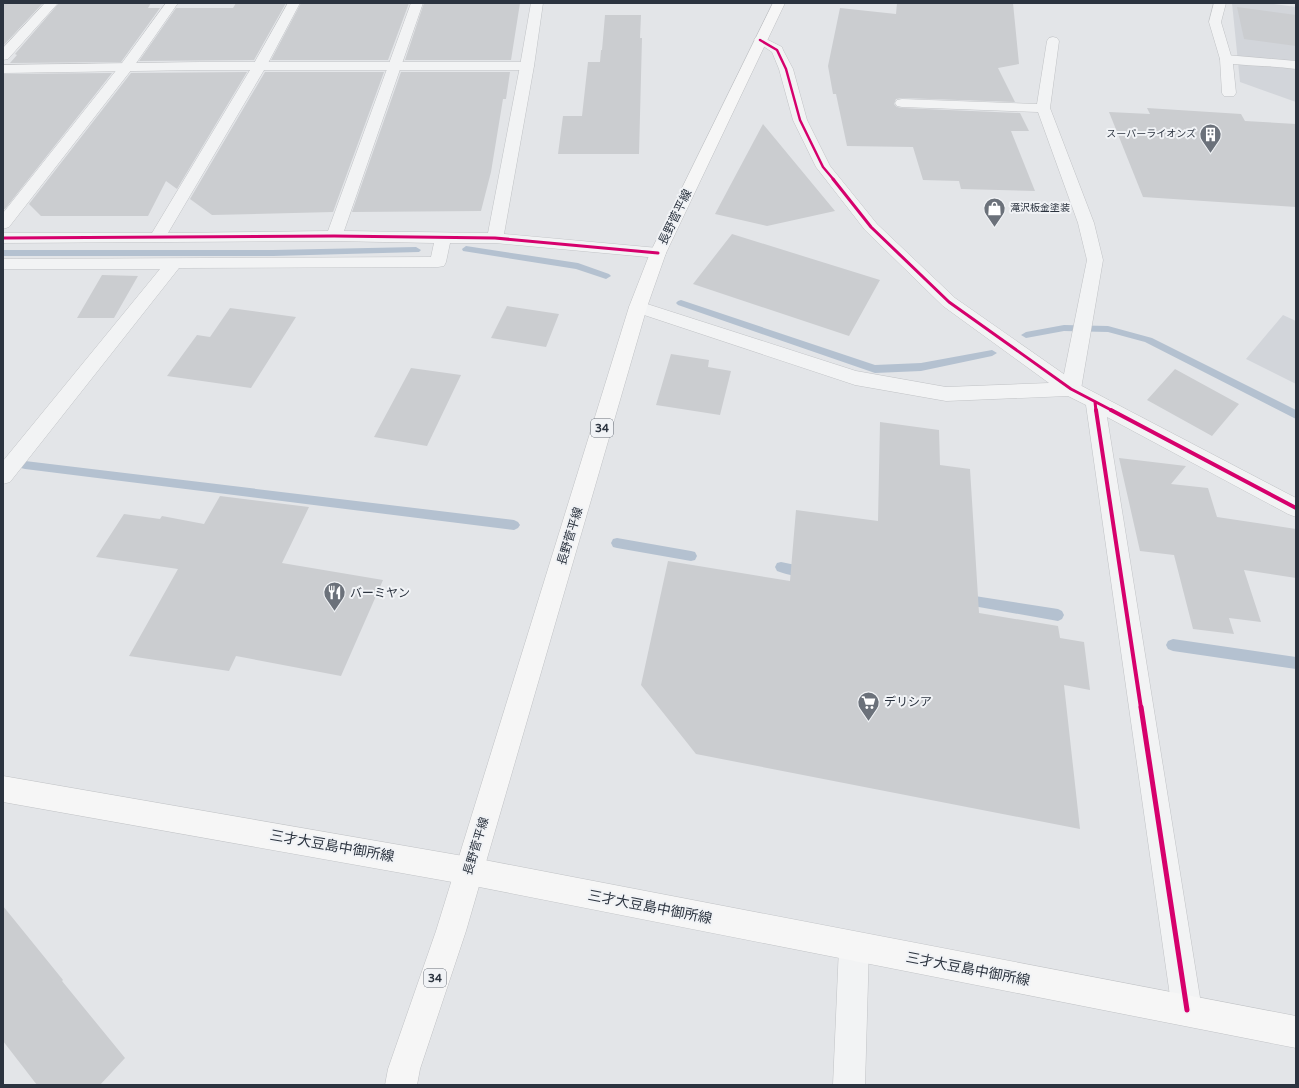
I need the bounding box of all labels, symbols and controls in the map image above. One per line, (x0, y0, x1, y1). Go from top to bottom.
building icon: スーパーライオンズ (1198, 121, 1224, 154)
place label: スーパーライオンズ (1106, 128, 1196, 140)
street label: 長野菅平線 (656, 187, 694, 247)
shop icon: 滝沢板金塗装 (982, 195, 1008, 228)
place label: 滝沢板金塗装 (1010, 202, 1070, 214)
road number: 34 (591, 419, 613, 437)
street label: 長野菅平線 (555, 505, 585, 567)
restaurant icon: バーミヤン (321, 580, 347, 613)
place label: バーミヤン (350, 586, 410, 600)
supermarket icon: デリシア (856, 689, 882, 722)
place label: デリシア (884, 695, 932, 709)
street label: 長野菅平線 (461, 815, 491, 877)
street label: 三才大豆島中御所線 (268, 827, 396, 865)
street label: 三才大豆島中御所線 (587, 887, 713, 927)
street label: 三才大豆島中御所線 (905, 949, 1031, 989)
road number: 34 (424, 969, 446, 987)

